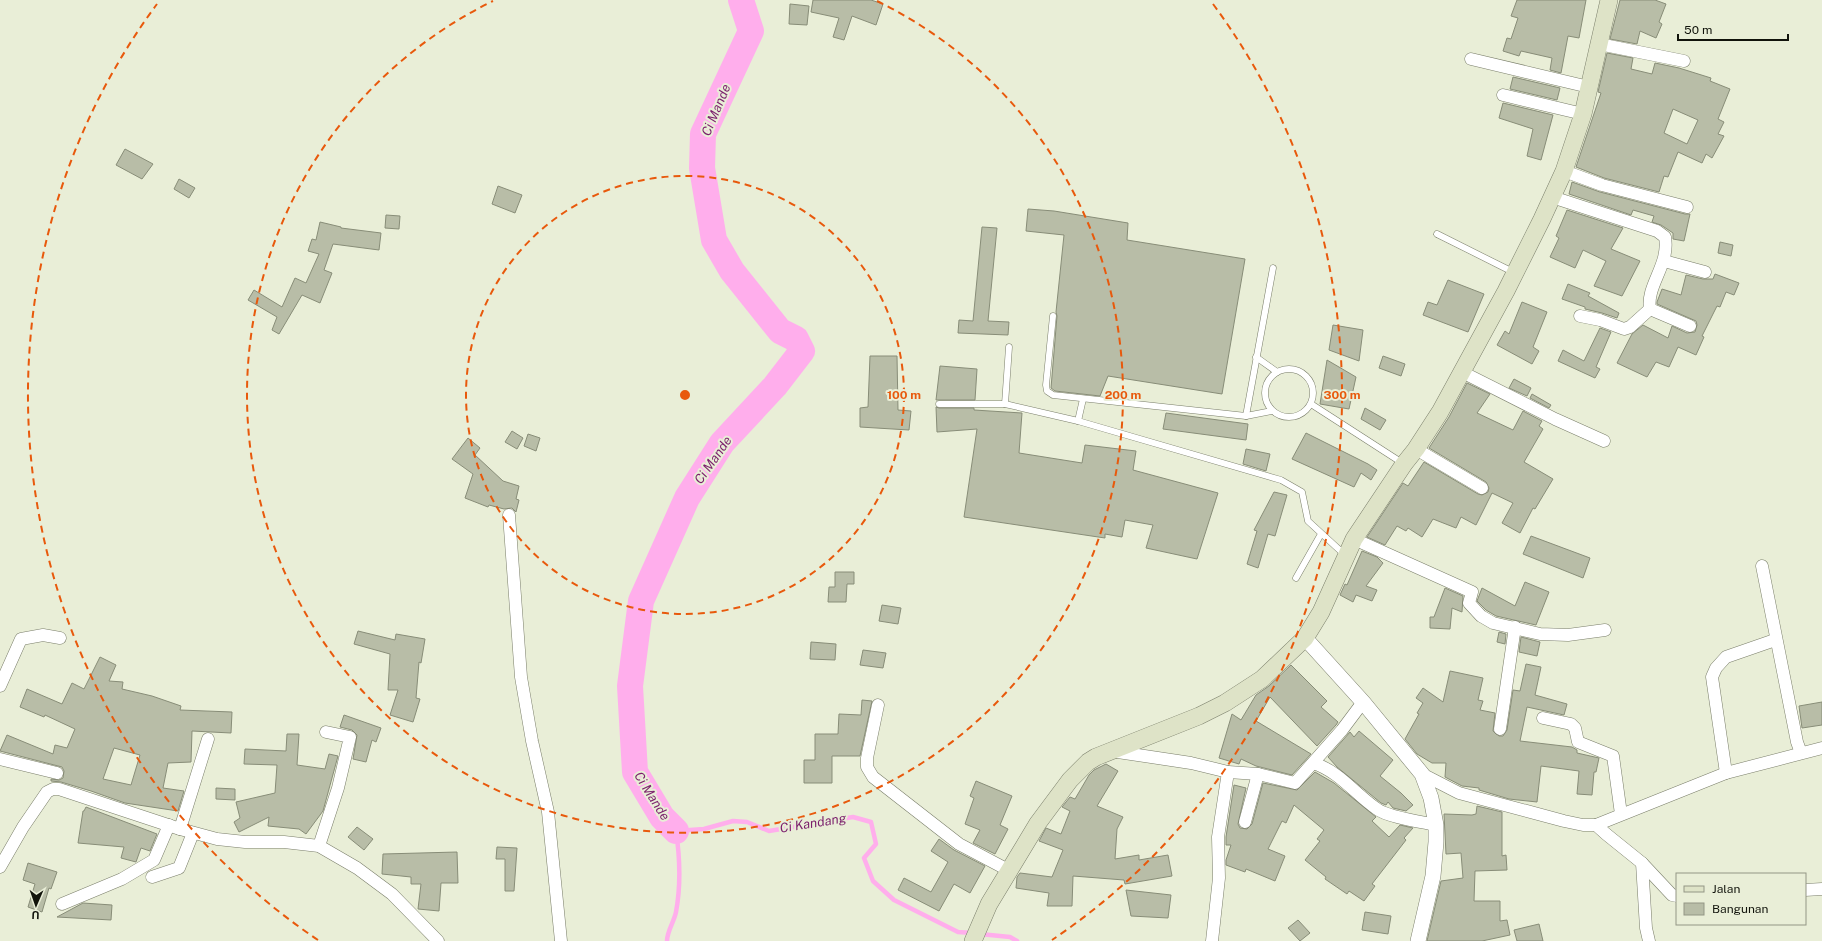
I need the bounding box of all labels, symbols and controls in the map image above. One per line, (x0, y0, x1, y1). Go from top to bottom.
scale bar (1678, 16, 1788, 42)
text: 50 m (1684, 23, 1712, 37)
water label: Ci Mande (698, 82, 734, 138)
centre of rings (678, 388, 692, 402)
text: 100 m (887, 388, 921, 402)
text: 200 m (1105, 388, 1141, 402)
text: 300 m (1324, 388, 1361, 402)
water label: Ci Mande (691, 433, 735, 487)
water label: Ci Mande (631, 769, 673, 823)
water label: Ci Kandang (779, 810, 848, 836)
legend (1676, 873, 1806, 925)
text: Jalan (1712, 882, 1741, 896)
north arrow (16, 885, 56, 925)
text: Bangunan (1712, 902, 1768, 916)
text: U (31, 909, 40, 921)

